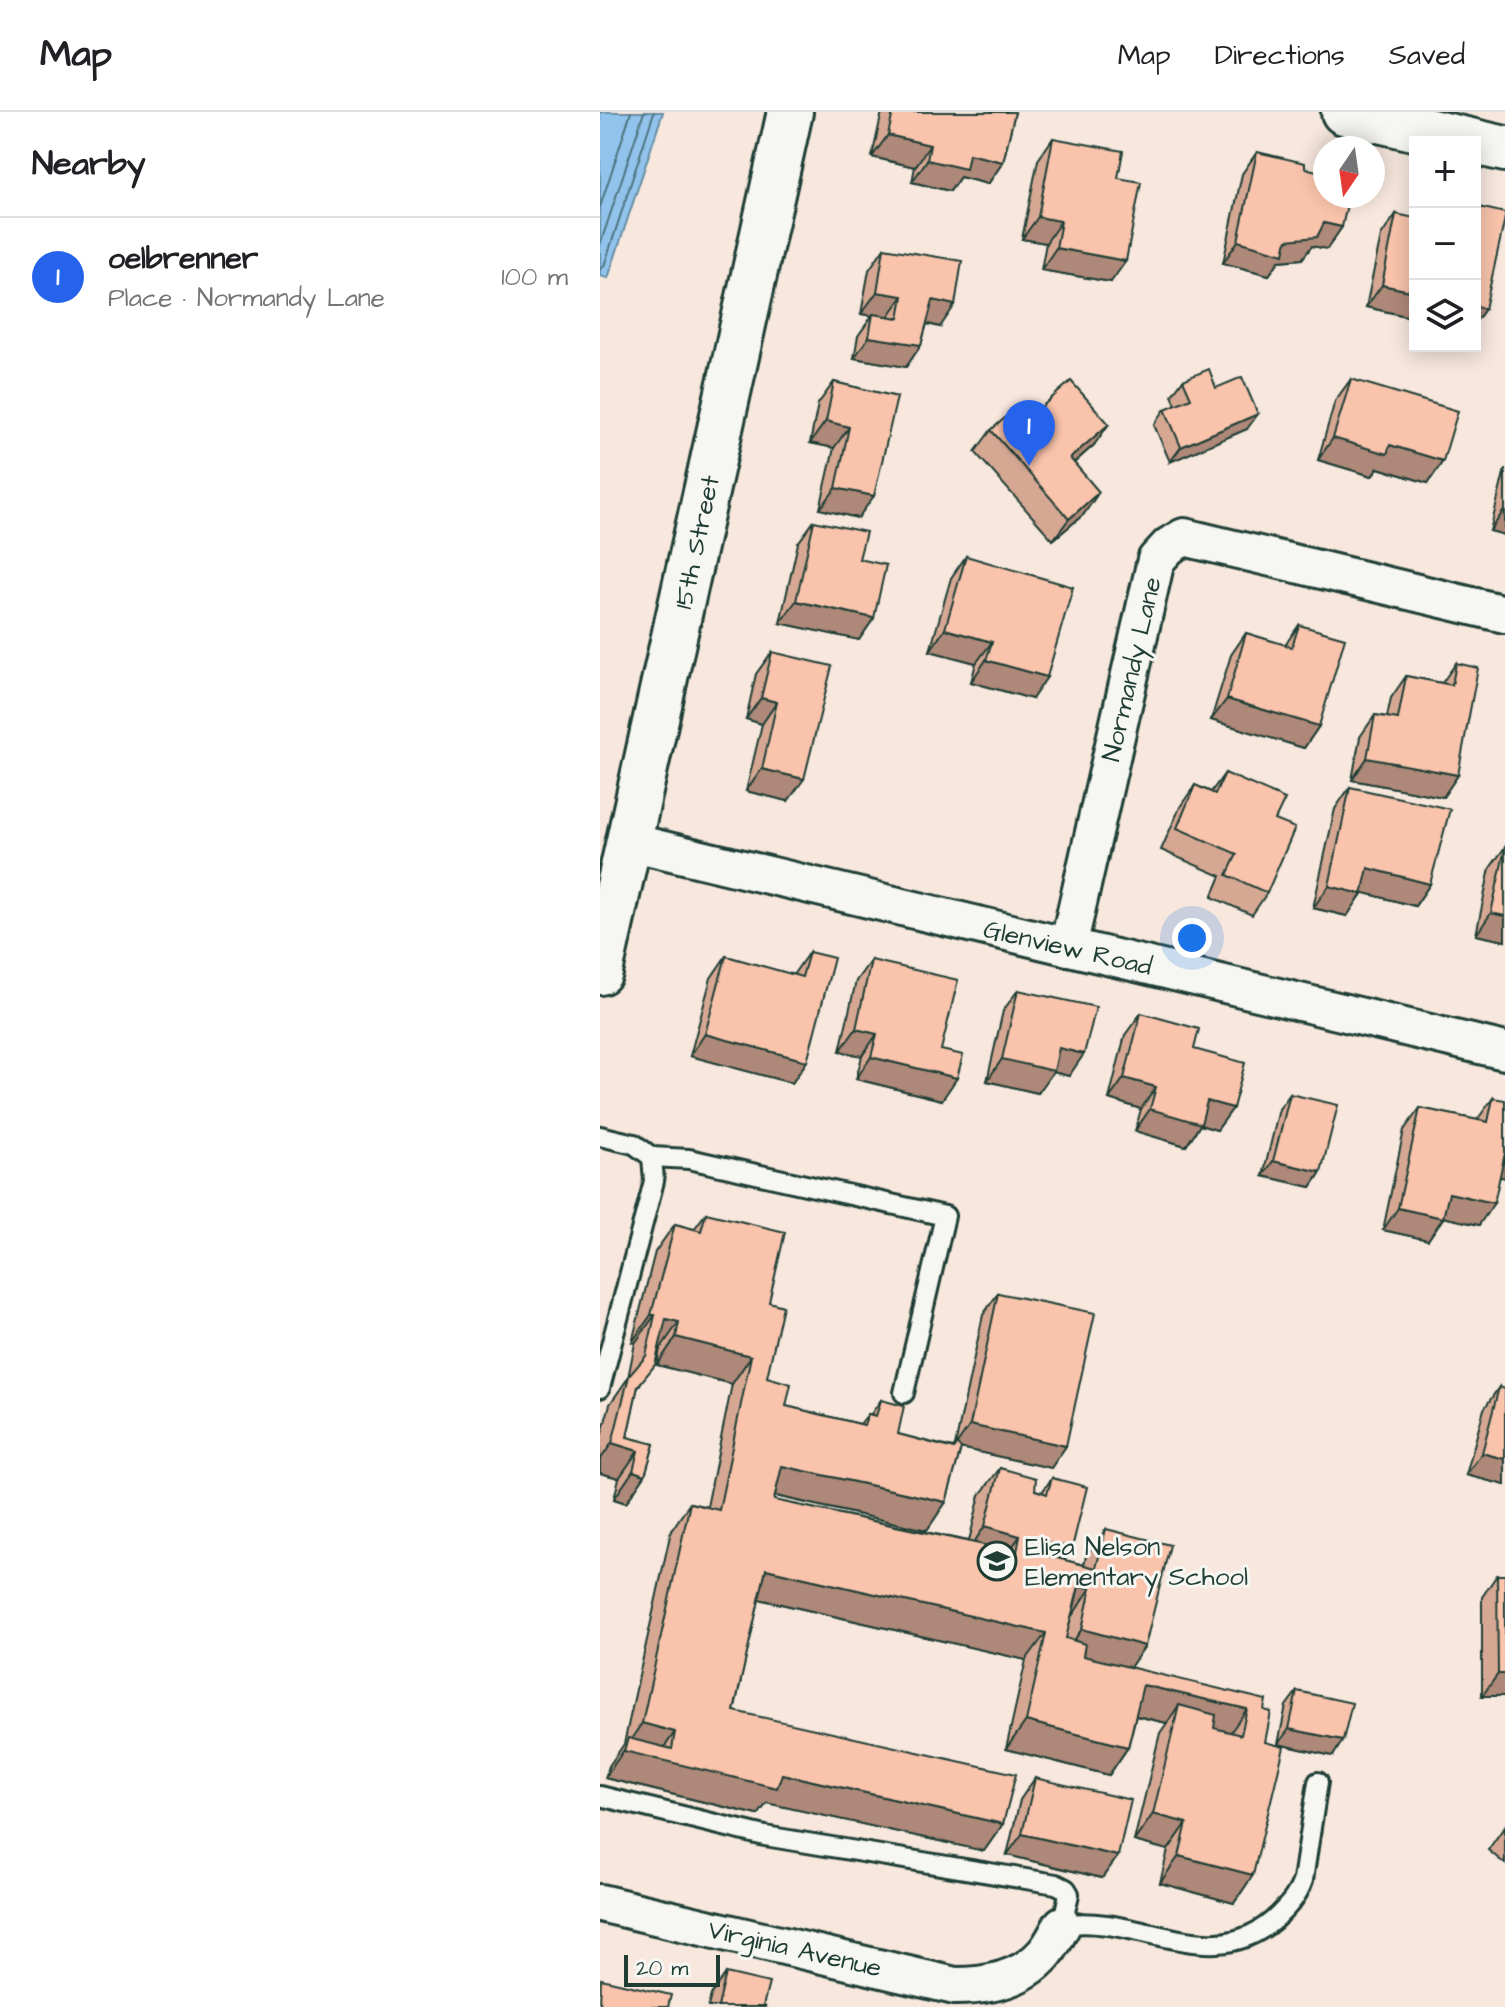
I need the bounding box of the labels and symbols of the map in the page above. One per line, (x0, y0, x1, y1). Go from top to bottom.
north arrow (1313, 136, 1385, 208)
pin: 1 (1003, 400, 1055, 466)
street label: 15th Street (665, 472, 729, 612)
street label: Normandy Lane (1093, 574, 1173, 765)
street label: Glenview Road (980, 911, 1156, 985)
your location (1172, 918, 1212, 958)
place label: Elisa Nelson Elementary School (1025, 1529, 1248, 1597)
school or university icon: Elisa Nelson Elementary School (976, 1540, 1018, 1582)
street label: Virginia Avenue (704, 1912, 885, 1988)
scale bar (624, 1951, 720, 1987)

